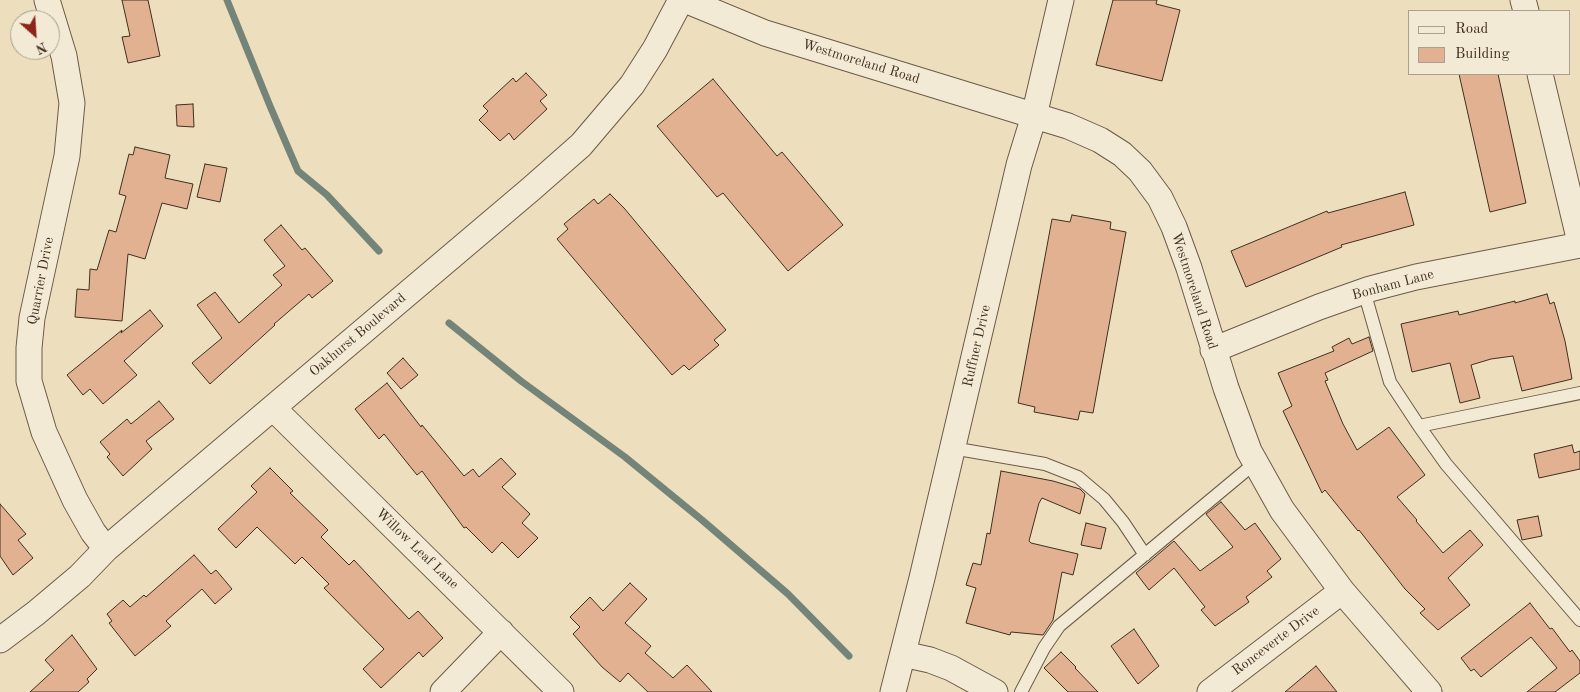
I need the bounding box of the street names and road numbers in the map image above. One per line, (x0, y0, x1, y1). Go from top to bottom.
street label: Westmoreland Road (800, 36, 922, 88)
street label: Westmoreland Road (1167, 230, 1221, 352)
street label: Quarrier Drive (24, 236, 58, 326)
street label: Bonham Lane (1350, 266, 1436, 304)
street label: Oakhurst Boulevard (306, 290, 410, 380)
street label: Ruffner Drive (959, 303, 995, 389)
street label: Willow Leaf Lane (372, 505, 462, 593)
street label: Ronceverte Drive (1229, 603, 1323, 679)

